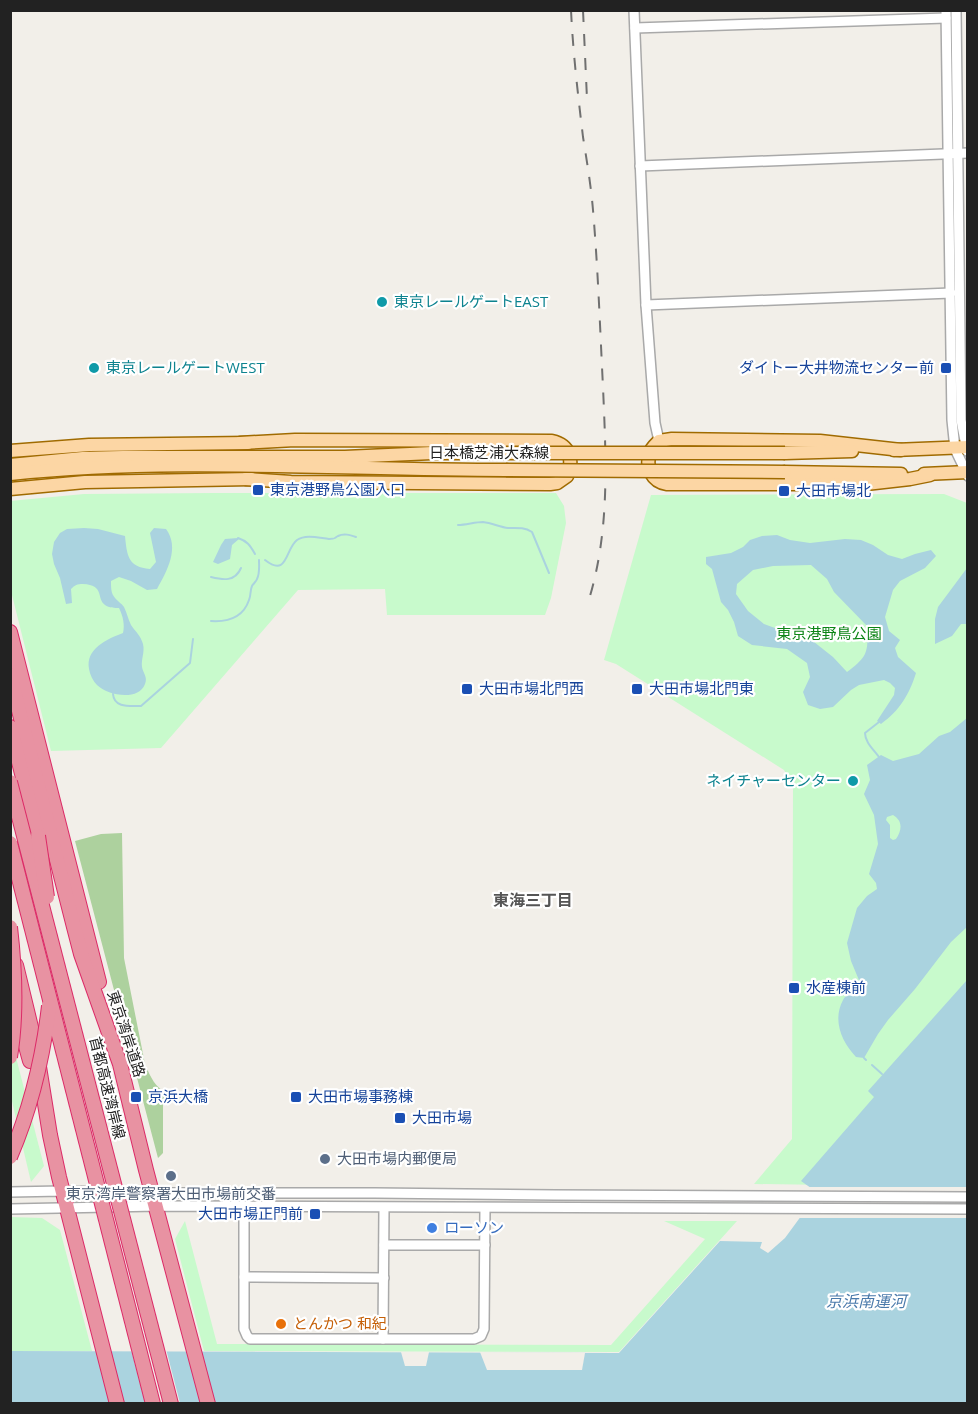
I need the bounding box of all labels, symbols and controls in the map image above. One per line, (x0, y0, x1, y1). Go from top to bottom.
place label: 東京レールゲートEAST (394, 291, 549, 311)
marker: 東京レールゲートEAST (375, 295, 389, 309)
place label: 東京レールゲートWEST (106, 357, 265, 377)
place label: ダイトー大井物流センター前 (739, 357, 934, 377)
marker: 東京レールゲートWEST (87, 361, 101, 375)
marker: ダイトー大井物流センター前 (939, 361, 953, 375)
street label: 日本橋芝浦大森線 (429, 442, 549, 462)
place label: 東京港野鳥公園入口 (270, 479, 405, 499)
place label: 大田市場北 (796, 480, 871, 500)
marker: 東京港野鳥公園入口 (251, 483, 265, 497)
marker: 大田市場北 (777, 484, 791, 498)
park label: 東京港野鳥公園 (776, 623, 882, 643)
place label: 大田市場北門西 (479, 678, 584, 698)
place label: 大田市場北門東 (649, 678, 754, 698)
marker: 大田市場北門西 (460, 682, 474, 696)
marker: 大田市場北門東 (630, 682, 644, 696)
place label: ネイチャーセンター (706, 770, 841, 790)
marker: ネイチャーセンター (846, 774, 860, 788)
district label: 東海三丁目 (493, 889, 573, 911)
place label: 水産棟前 (806, 977, 866, 997)
marker: 水産棟前 (787, 981, 801, 995)
street label: 東京湾岸道路 (104, 988, 150, 1080)
street label: 首都高速湾岸線 (86, 1034, 130, 1141)
place label: 京浜大橋 (148, 1086, 208, 1106)
place label: 大田市場事務棟 (308, 1086, 413, 1106)
marker: 京浜大橋 (129, 1090, 143, 1104)
marker: 大田市場事務棟 (289, 1090, 303, 1104)
place label: 大田市場 (412, 1107, 472, 1127)
marker: 大田市場 (393, 1111, 407, 1125)
place label: 大田市場内郵便局 (337, 1148, 457, 1168)
marker: 大田市場内郵便局 (318, 1152, 332, 1166)
marker: 東京湾岸警察署大田市場前交番 (164, 1169, 178, 1183)
place label: 東京湾岸警察署大田市場前交番 (66, 1183, 276, 1203)
place label: 大田市場正門前 (198, 1203, 303, 1223)
marker: 大田市場正門前 (308, 1207, 322, 1221)
place label: ローソン (444, 1217, 504, 1237)
marker: ローソン (425, 1221, 439, 1235)
water label: 京浜南運河 (826, 1290, 909, 1312)
place label: とんかつ 和紀 (293, 1313, 387, 1333)
marker: とんかつ 和紀 (274, 1317, 288, 1331)

